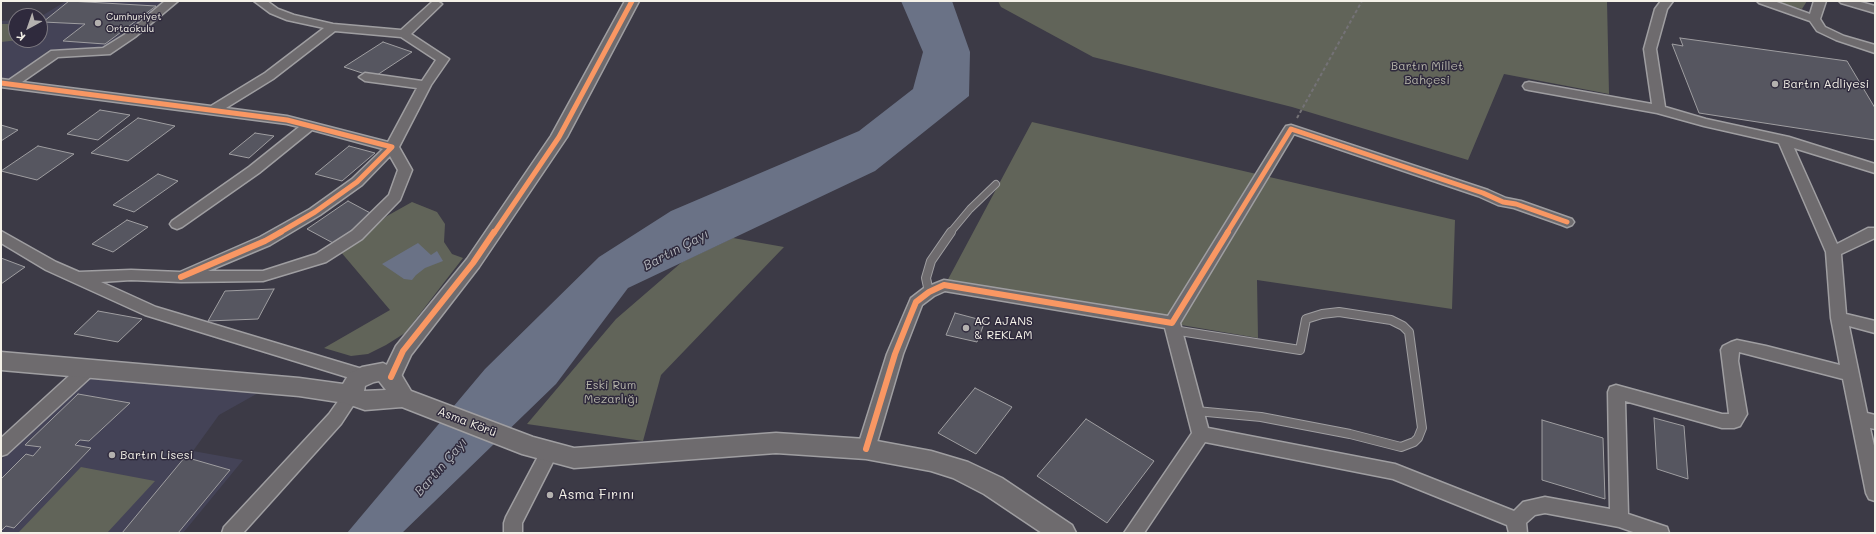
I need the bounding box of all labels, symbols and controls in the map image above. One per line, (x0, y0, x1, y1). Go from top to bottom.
north arrow (8, 8, 48, 48)
place label: Cumhuriyet Ortaokulu (106, 11, 162, 34)
marker: Cumhuriyet Ortaokulu (93, 18, 103, 28)
text: K (13, 29, 28, 45)
park label: Bartın Millet Bahçesi (1391, 59, 1463, 87)
place label: Bartın Adliyesi (1783, 77, 1869, 91)
marker: Bartın Adliyesi (1770, 79, 1780, 89)
water label: Bartın Çayı (641, 226, 711, 274)
place label: AC AJANS & REKLAM (974, 314, 1033, 342)
marker: AC AJANS & REKLAM (961, 323, 971, 333)
park label: Eski Rum Mezarlığı (584, 378, 638, 406)
street label: Asma Körü (435, 404, 499, 440)
water label: Bartın Çayı (411, 435, 471, 499)
place label: Bartın Lisesi (120, 448, 193, 462)
marker: Bartın Lisesi (107, 450, 117, 460)
place label: Asma Fırını (558, 487, 635, 503)
marker: Asma Fırını (545, 490, 555, 500)

